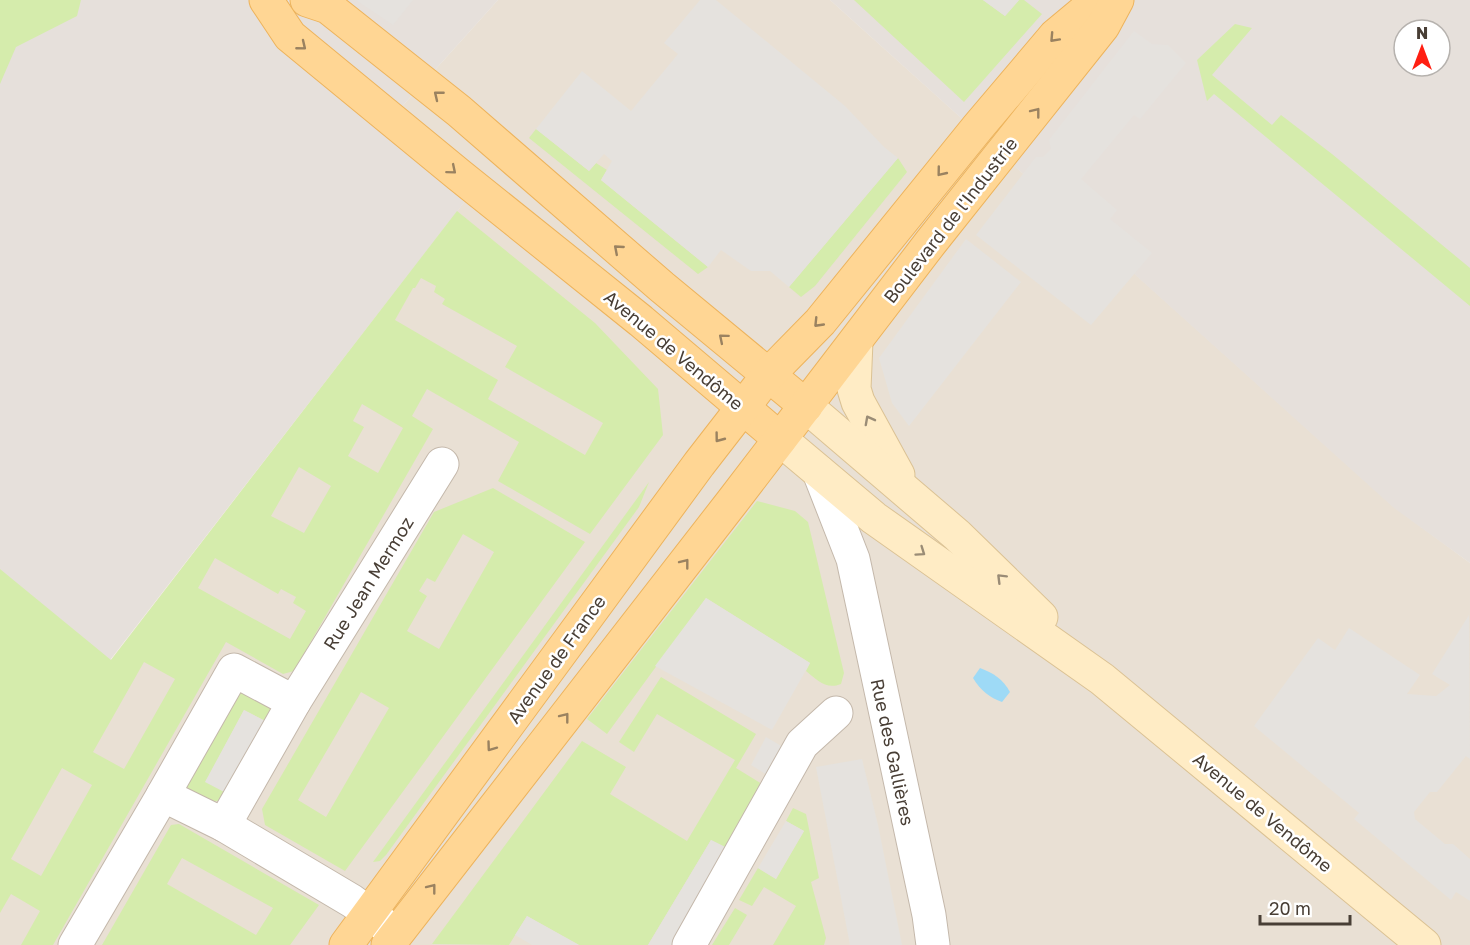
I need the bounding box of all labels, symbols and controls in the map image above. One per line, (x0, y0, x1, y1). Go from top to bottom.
north arrow (1392, 18, 1452, 78)
text: N (1416, 23, 1428, 43)
one-way arrow (1050, 31, 1061, 42)
one-way arrow (295, 38, 306, 49)
one-way arrow (434, 91, 445, 102)
one-way arrow (1028, 108, 1039, 119)
street label: Boulevard de l'Industrie (878, 133, 1022, 307)
one-way arrow (445, 162, 456, 173)
one-way arrow (938, 165, 949, 176)
one-way arrow (614, 245, 625, 256)
street label: Avenue de Vendôme (600, 285, 748, 415)
one-way arrow (814, 316, 825, 326)
one-way arrow (719, 334, 730, 345)
one-way arrow (865, 416, 876, 426)
one-way arrow (716, 431, 727, 442)
street label: Rue Jean Mermoz (318, 512, 418, 654)
one-way arrow (915, 545, 926, 556)
one-way arrow (677, 559, 688, 570)
one-way arrow (998, 575, 1009, 586)
street label: Avenue de France (502, 591, 610, 727)
street label: Rue des Gallières (867, 676, 919, 828)
one-way arrow (557, 713, 568, 724)
one-way arrow (487, 740, 498, 751)
street label: Avenue de Vendôme (1189, 747, 1337, 877)
one-way arrow (425, 884, 436, 895)
scale bar (1260, 888, 1350, 926)
text: 20 m (1269, 897, 1311, 919)

